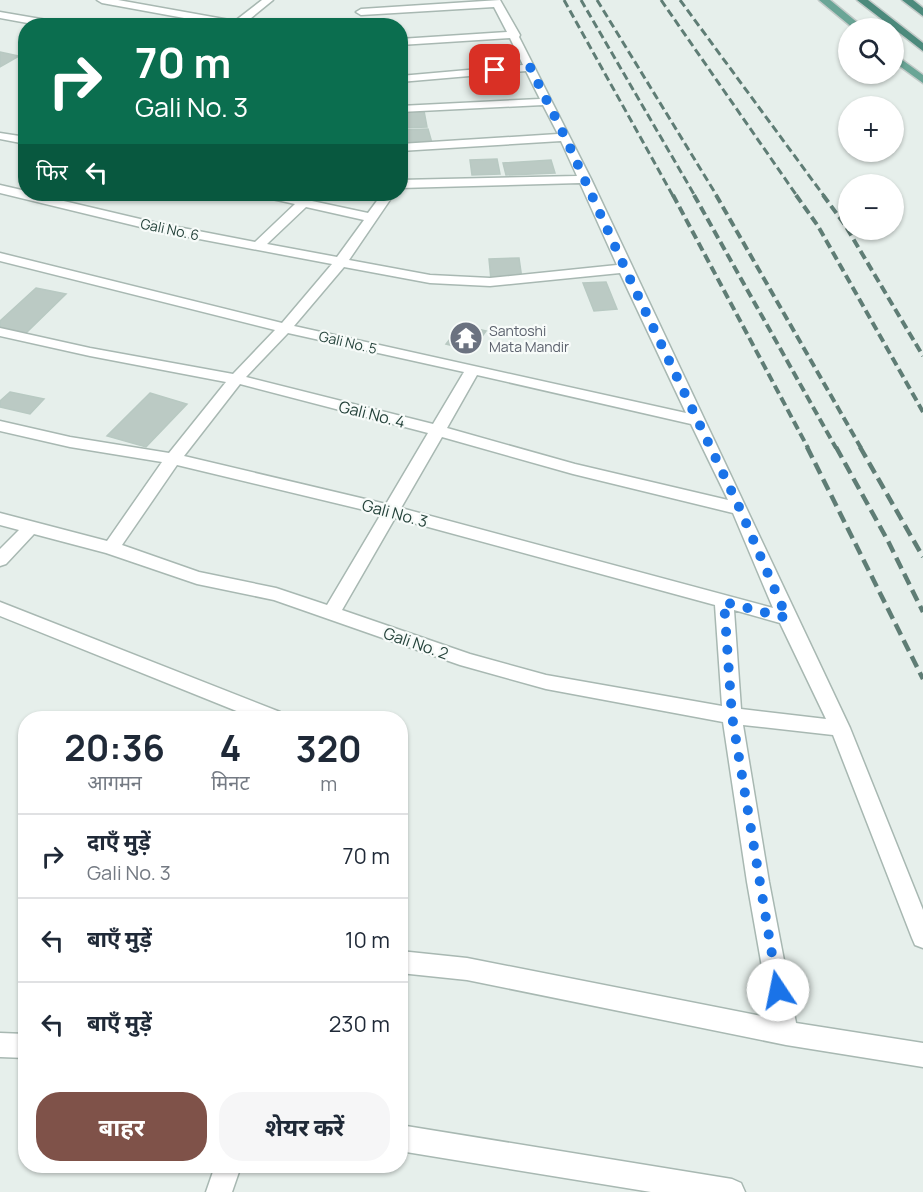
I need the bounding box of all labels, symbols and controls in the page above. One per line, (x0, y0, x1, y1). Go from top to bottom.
map controls (838, 18, 904, 240)
button: search (838, 18, 904, 84)
text: 70 m (135, 33, 231, 91)
icon: right (36, 42, 114, 120)
pin (469, 44, 520, 95)
icon: arrive (478, 53, 511, 86)
text: Gali No. 3 (135, 88, 248, 125)
button: + (838, 96, 904, 162)
icon: left (80, 156, 113, 189)
text: फिर (36, 157, 68, 187)
button: − (838, 174, 904, 240)
street label: Gali No. 6 (139, 214, 201, 244)
temple icon: Santoshi Mata Mandir (448, 320, 484, 356)
place label: Santoshi Mata Mandir (489, 321, 569, 356)
street label: Gali No. 5 (317, 326, 379, 358)
street label: Gali No. 4 (337, 395, 407, 433)
street label: Gali No. 3 (360, 494, 430, 532)
street label: Gali No. 2 (381, 622, 451, 664)
text: 20:36 (64, 723, 165, 772)
text: 4 (219, 723, 241, 772)
text: 320 (296, 724, 362, 773)
text: आगमन (87, 769, 142, 796)
text: मिनट (211, 769, 250, 796)
text: m (320, 770, 337, 797)
text: दाएँ मुड़ें (87, 827, 150, 857)
icon: right (36, 840, 69, 873)
text: 70 m (342, 841, 390, 871)
text: Gali No. 3 (87, 859, 171, 886)
icon: left (36, 924, 69, 957)
text: बाएँ मुड़ें (87, 924, 152, 954)
text: 10 m (345, 925, 390, 955)
position arrow (746, 958, 810, 1022)
icon: left (36, 1008, 69, 1041)
text: बाएँ मुड़ें (87, 1008, 152, 1038)
text: 230 m (329, 1009, 390, 1039)
button: बाहर (36, 1092, 207, 1161)
button: शेयर करें (219, 1092, 390, 1161)

